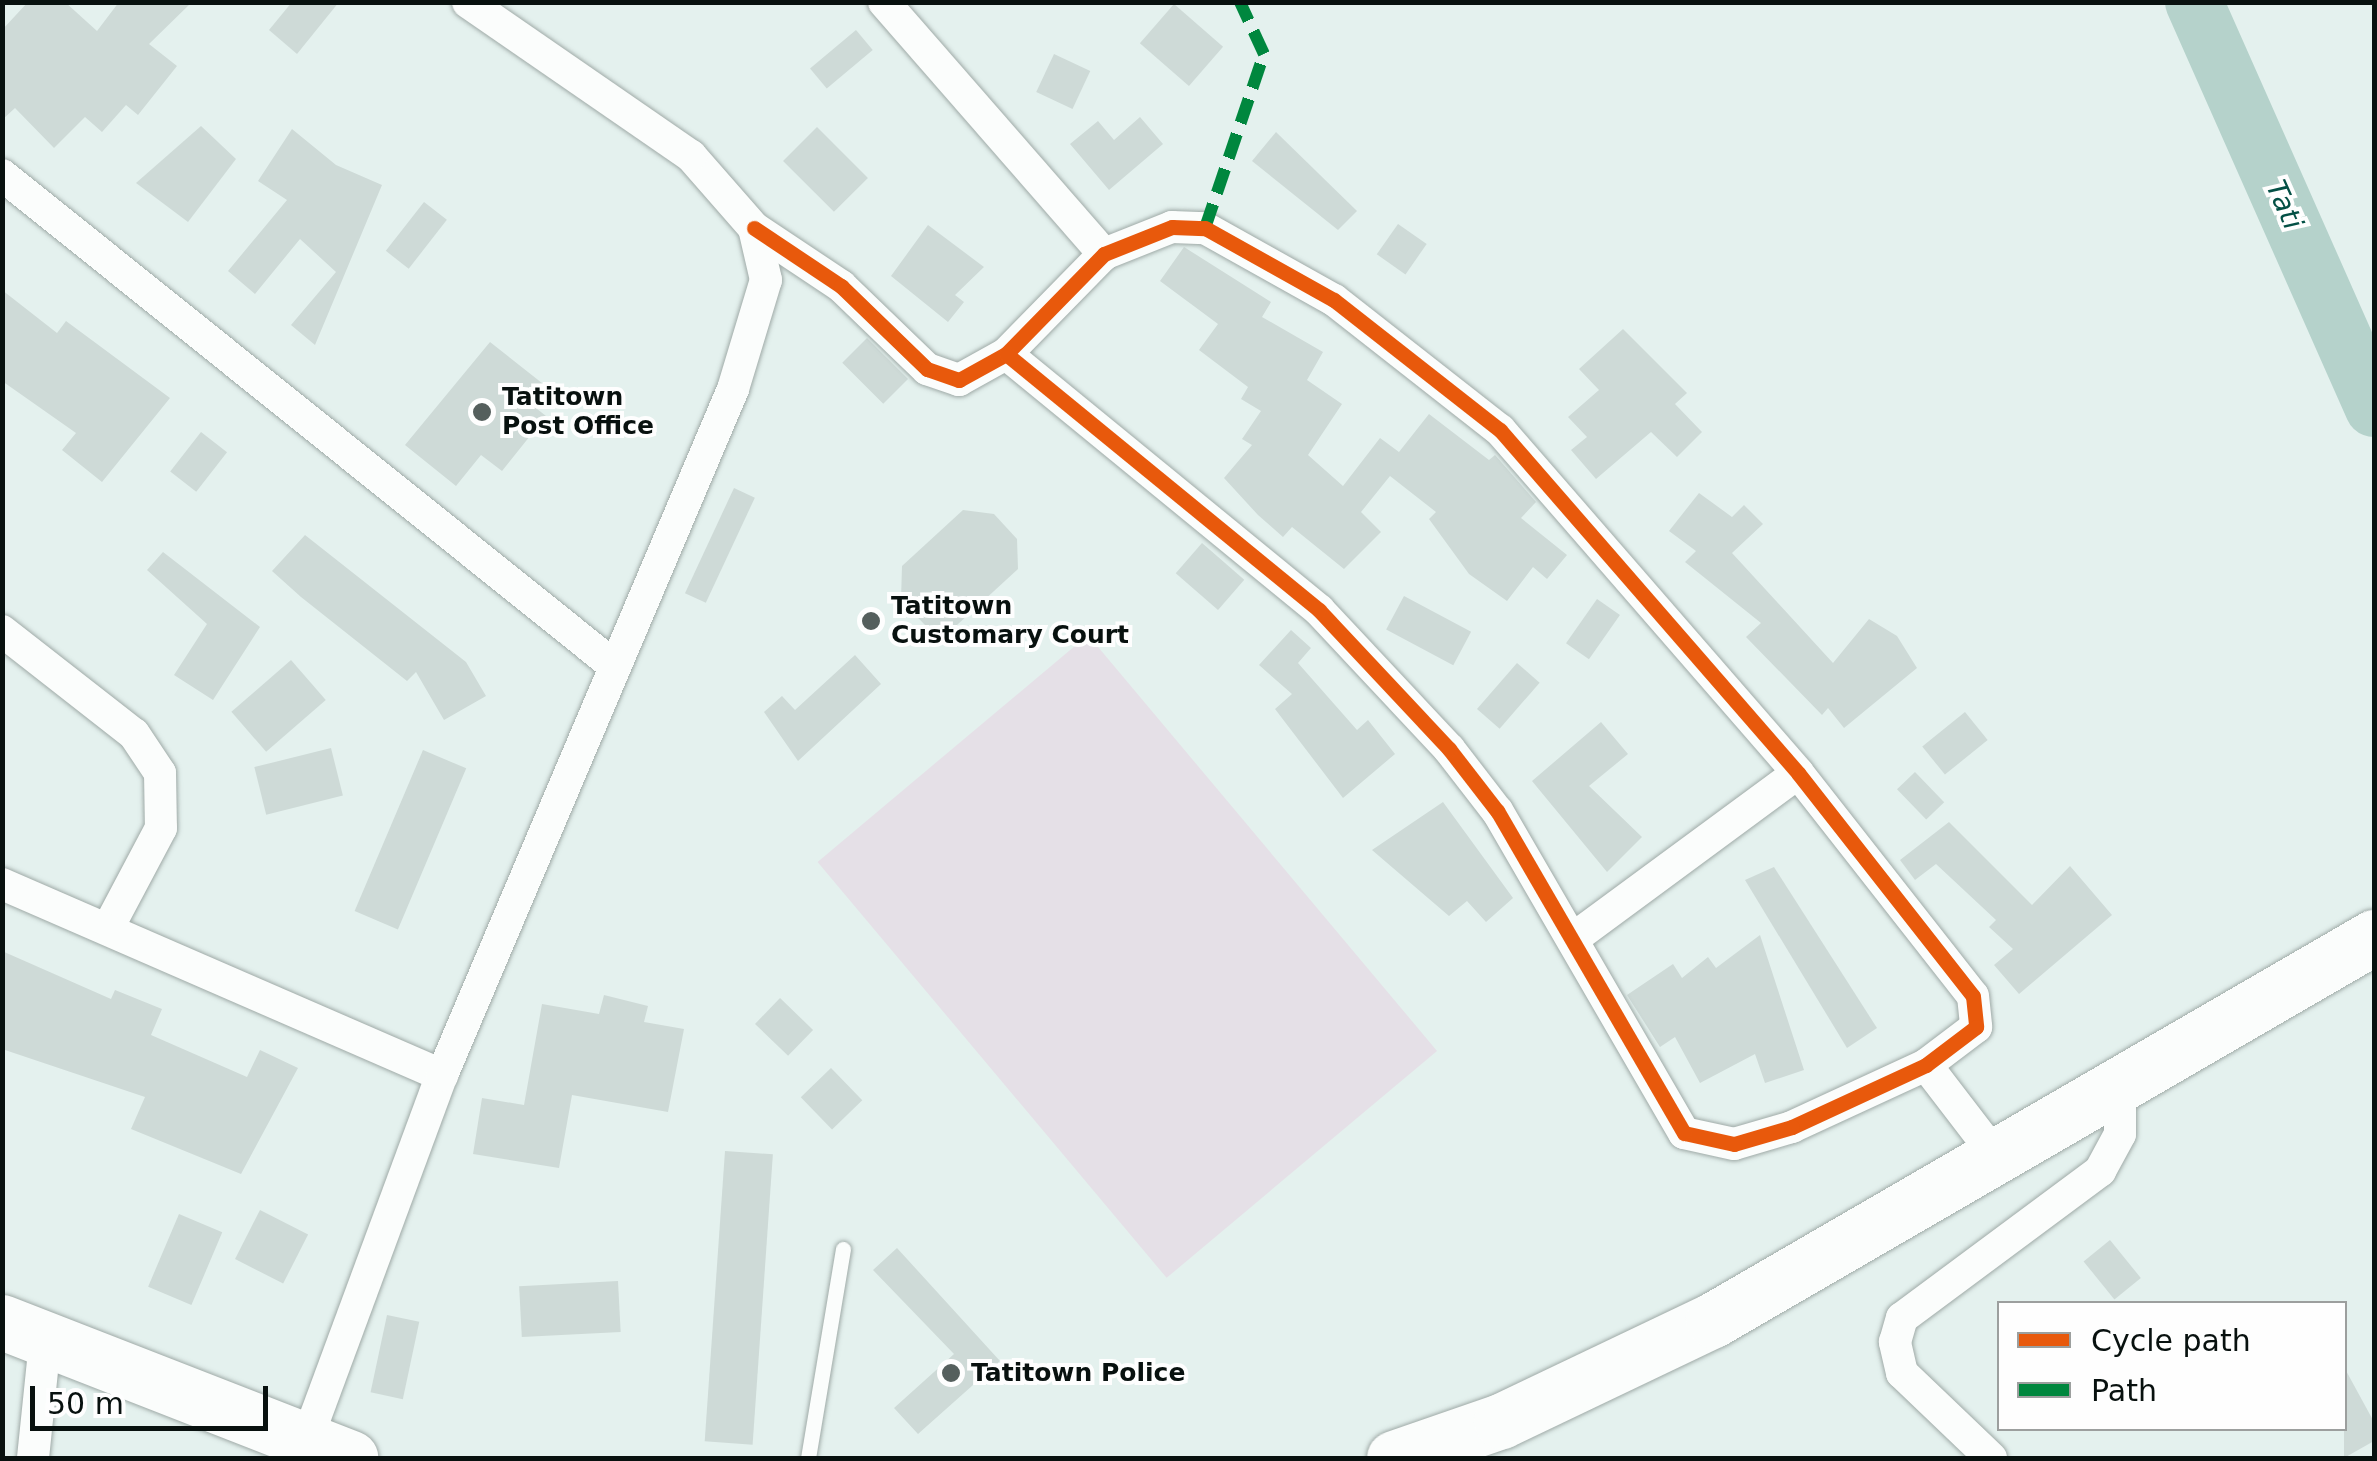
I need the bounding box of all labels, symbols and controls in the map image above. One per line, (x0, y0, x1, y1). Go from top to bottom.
water label: Tati (2258, 175, 2310, 235)
place label: Tatitown Post Office (502, 383, 654, 442)
marker: Tatitown Post Office (471, 401, 493, 423)
place label: Tatitown Customary Court (891, 592, 1129, 651)
marker: Tatitown Customary Court (860, 610, 882, 632)
legend (1997, 1301, 2347, 1431)
text: Cycle path (2091, 1323, 2251, 1358)
place label: Tatitown Police (971, 1358, 1185, 1388)
marker: Tatitown Police (940, 1362, 962, 1384)
scale bar (35, 1366, 272, 1428)
text: Path (2091, 1373, 2157, 1408)
text: 50 m (47, 1386, 124, 1421)

